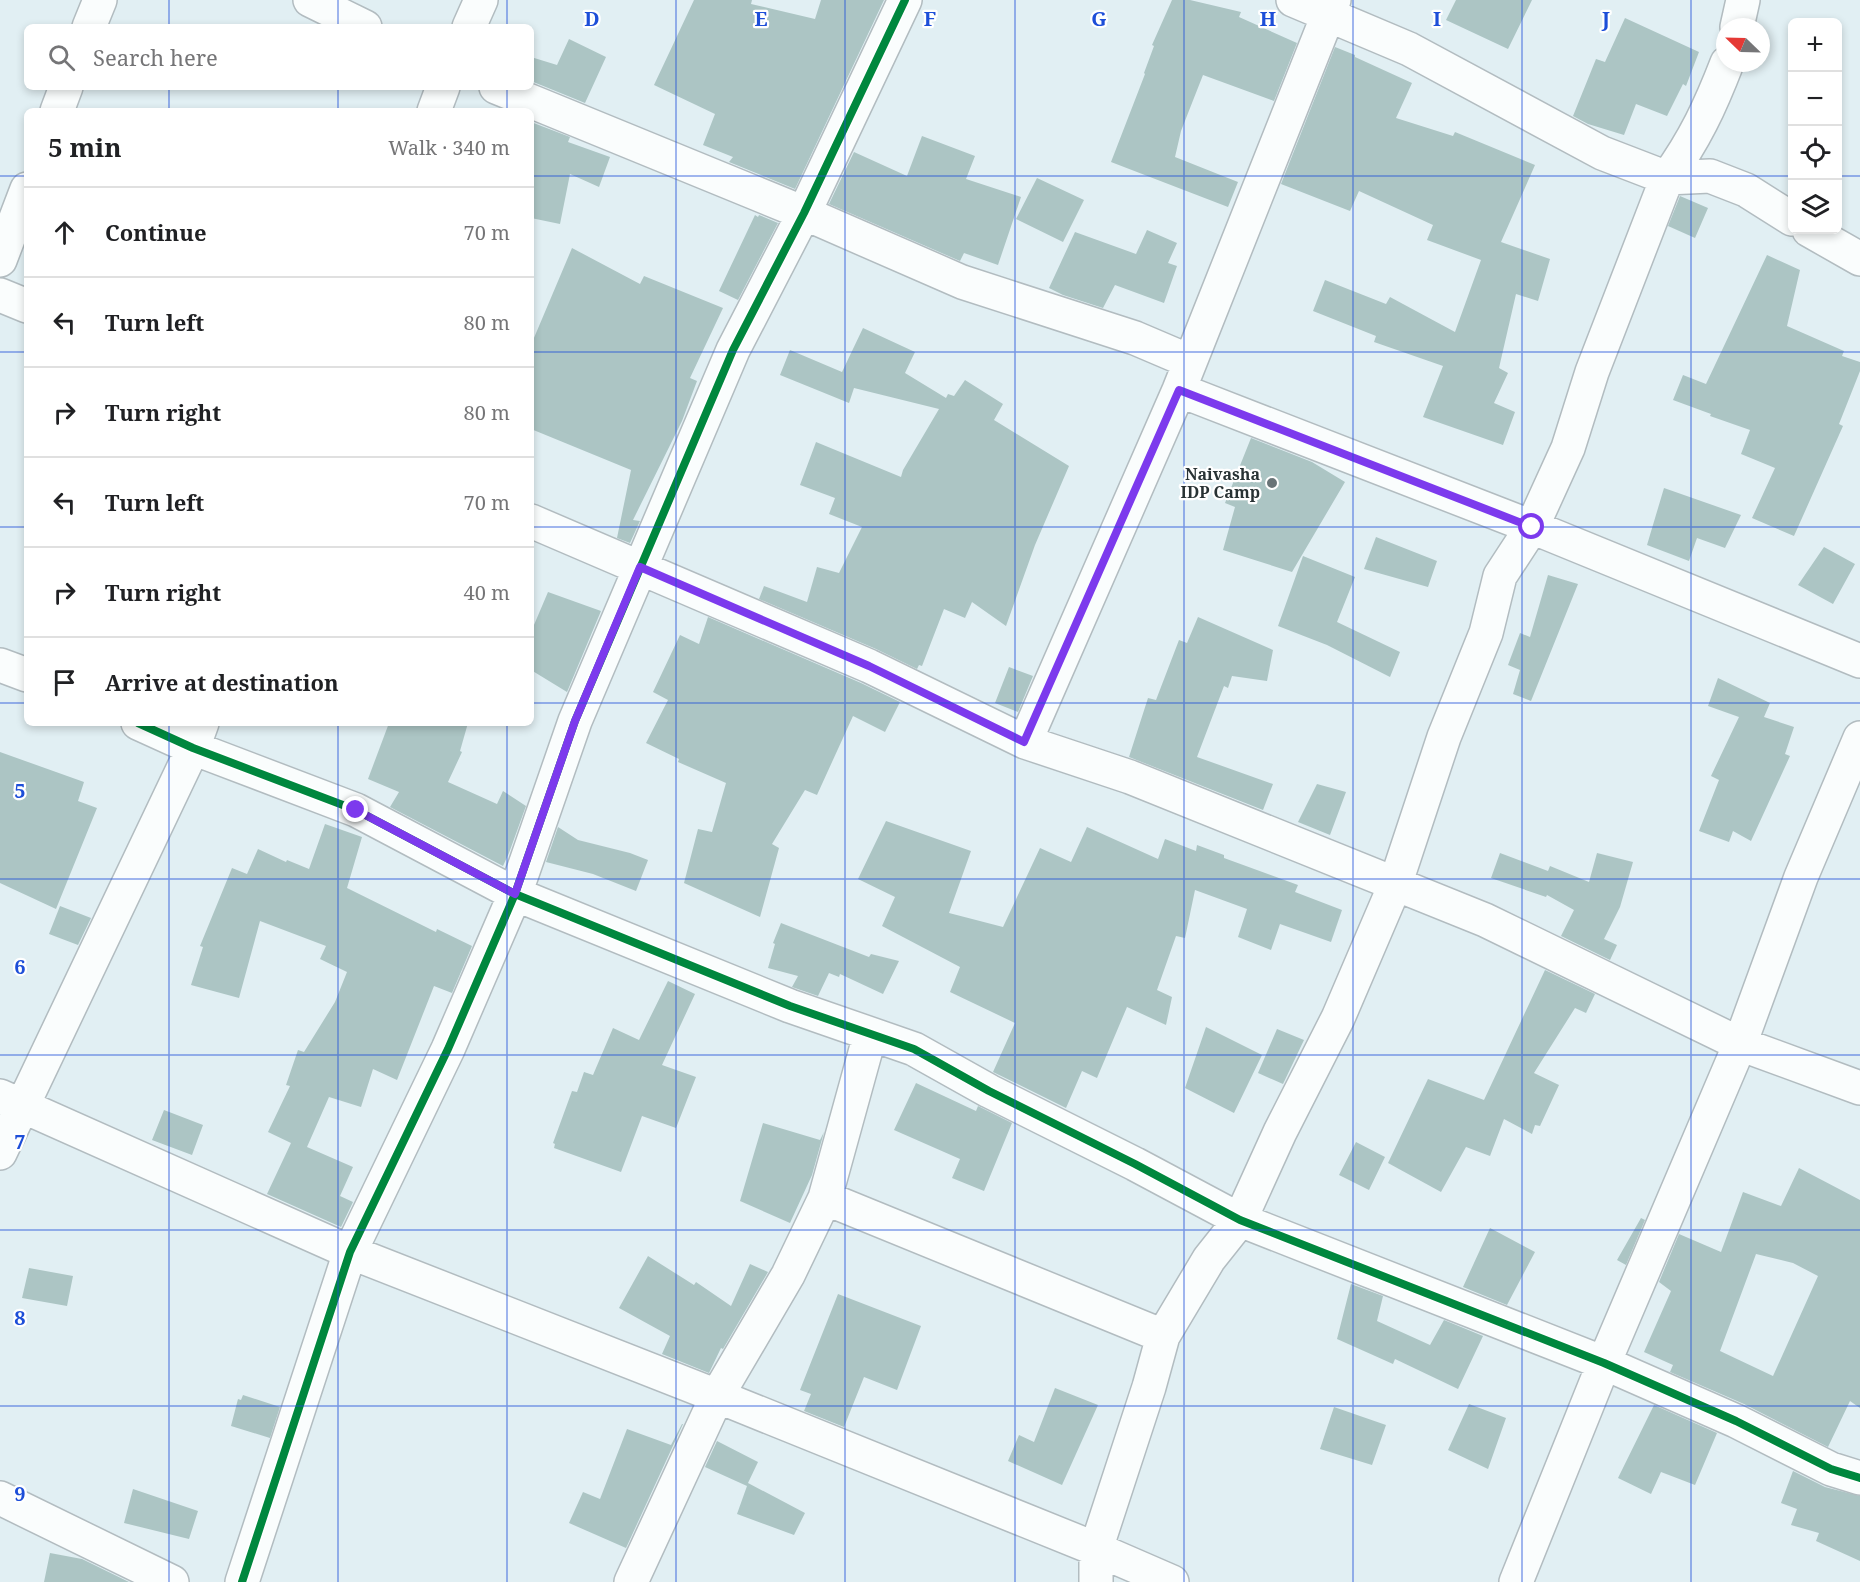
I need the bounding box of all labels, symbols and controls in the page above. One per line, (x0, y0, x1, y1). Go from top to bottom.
text: D (584, 5, 600, 32)
text: E (754, 5, 768, 32)
text: F (924, 5, 936, 32)
text: G (1091, 5, 1107, 32)
text: H (1260, 5, 1276, 32)
text: I (1433, 5, 1441, 32)
text: J (1601, 5, 1610, 32)
north arrow (1716, 18, 1770, 72)
map controls (1788, 18, 1842, 234)
button: + (1788, 18, 1842, 72)
search box (24, 24, 534, 90)
icon: search (45, 41, 78, 74)
text: Search here (93, 42, 218, 72)
button: − (1788, 72, 1842, 126)
button: locate (1788, 126, 1842, 180)
text: 5 min (48, 129, 122, 165)
text: Walk · 340 m (388, 134, 510, 161)
button: layers (1788, 180, 1842, 234)
icon: ahead (48, 216, 81, 249)
text: Continue (105, 217, 207, 247)
text: 70 m (464, 219, 510, 246)
icon: left (48, 306, 81, 339)
text: Turn left (105, 307, 204, 337)
text: 80 m (464, 309, 510, 336)
icon: right (48, 396, 81, 429)
text: Turn right (105, 397, 221, 427)
text: 80 m (464, 399, 510, 426)
place label: Naivasha IDP Camp (1181, 463, 1260, 503)
marker: Naivasha IDP Camp (1265, 476, 1279, 490)
icon: left (48, 486, 81, 519)
text: Turn left (105, 487, 204, 517)
text: 70 m (464, 489, 510, 516)
route start (1518, 513, 1544, 539)
icon: right (48, 576, 81, 609)
text: Turn right (105, 577, 221, 607)
text: 40 m (464, 579, 510, 606)
icon: arrive (48, 666, 81, 699)
text: Arrive at destination (105, 667, 339, 697)
text: 5 (14, 777, 26, 804)
route end (342, 796, 368, 822)
text: 6 (14, 953, 26, 980)
text: 7 (14, 1128, 26, 1155)
text: 8 (14, 1304, 26, 1331)
text: 9 (14, 1480, 26, 1507)

